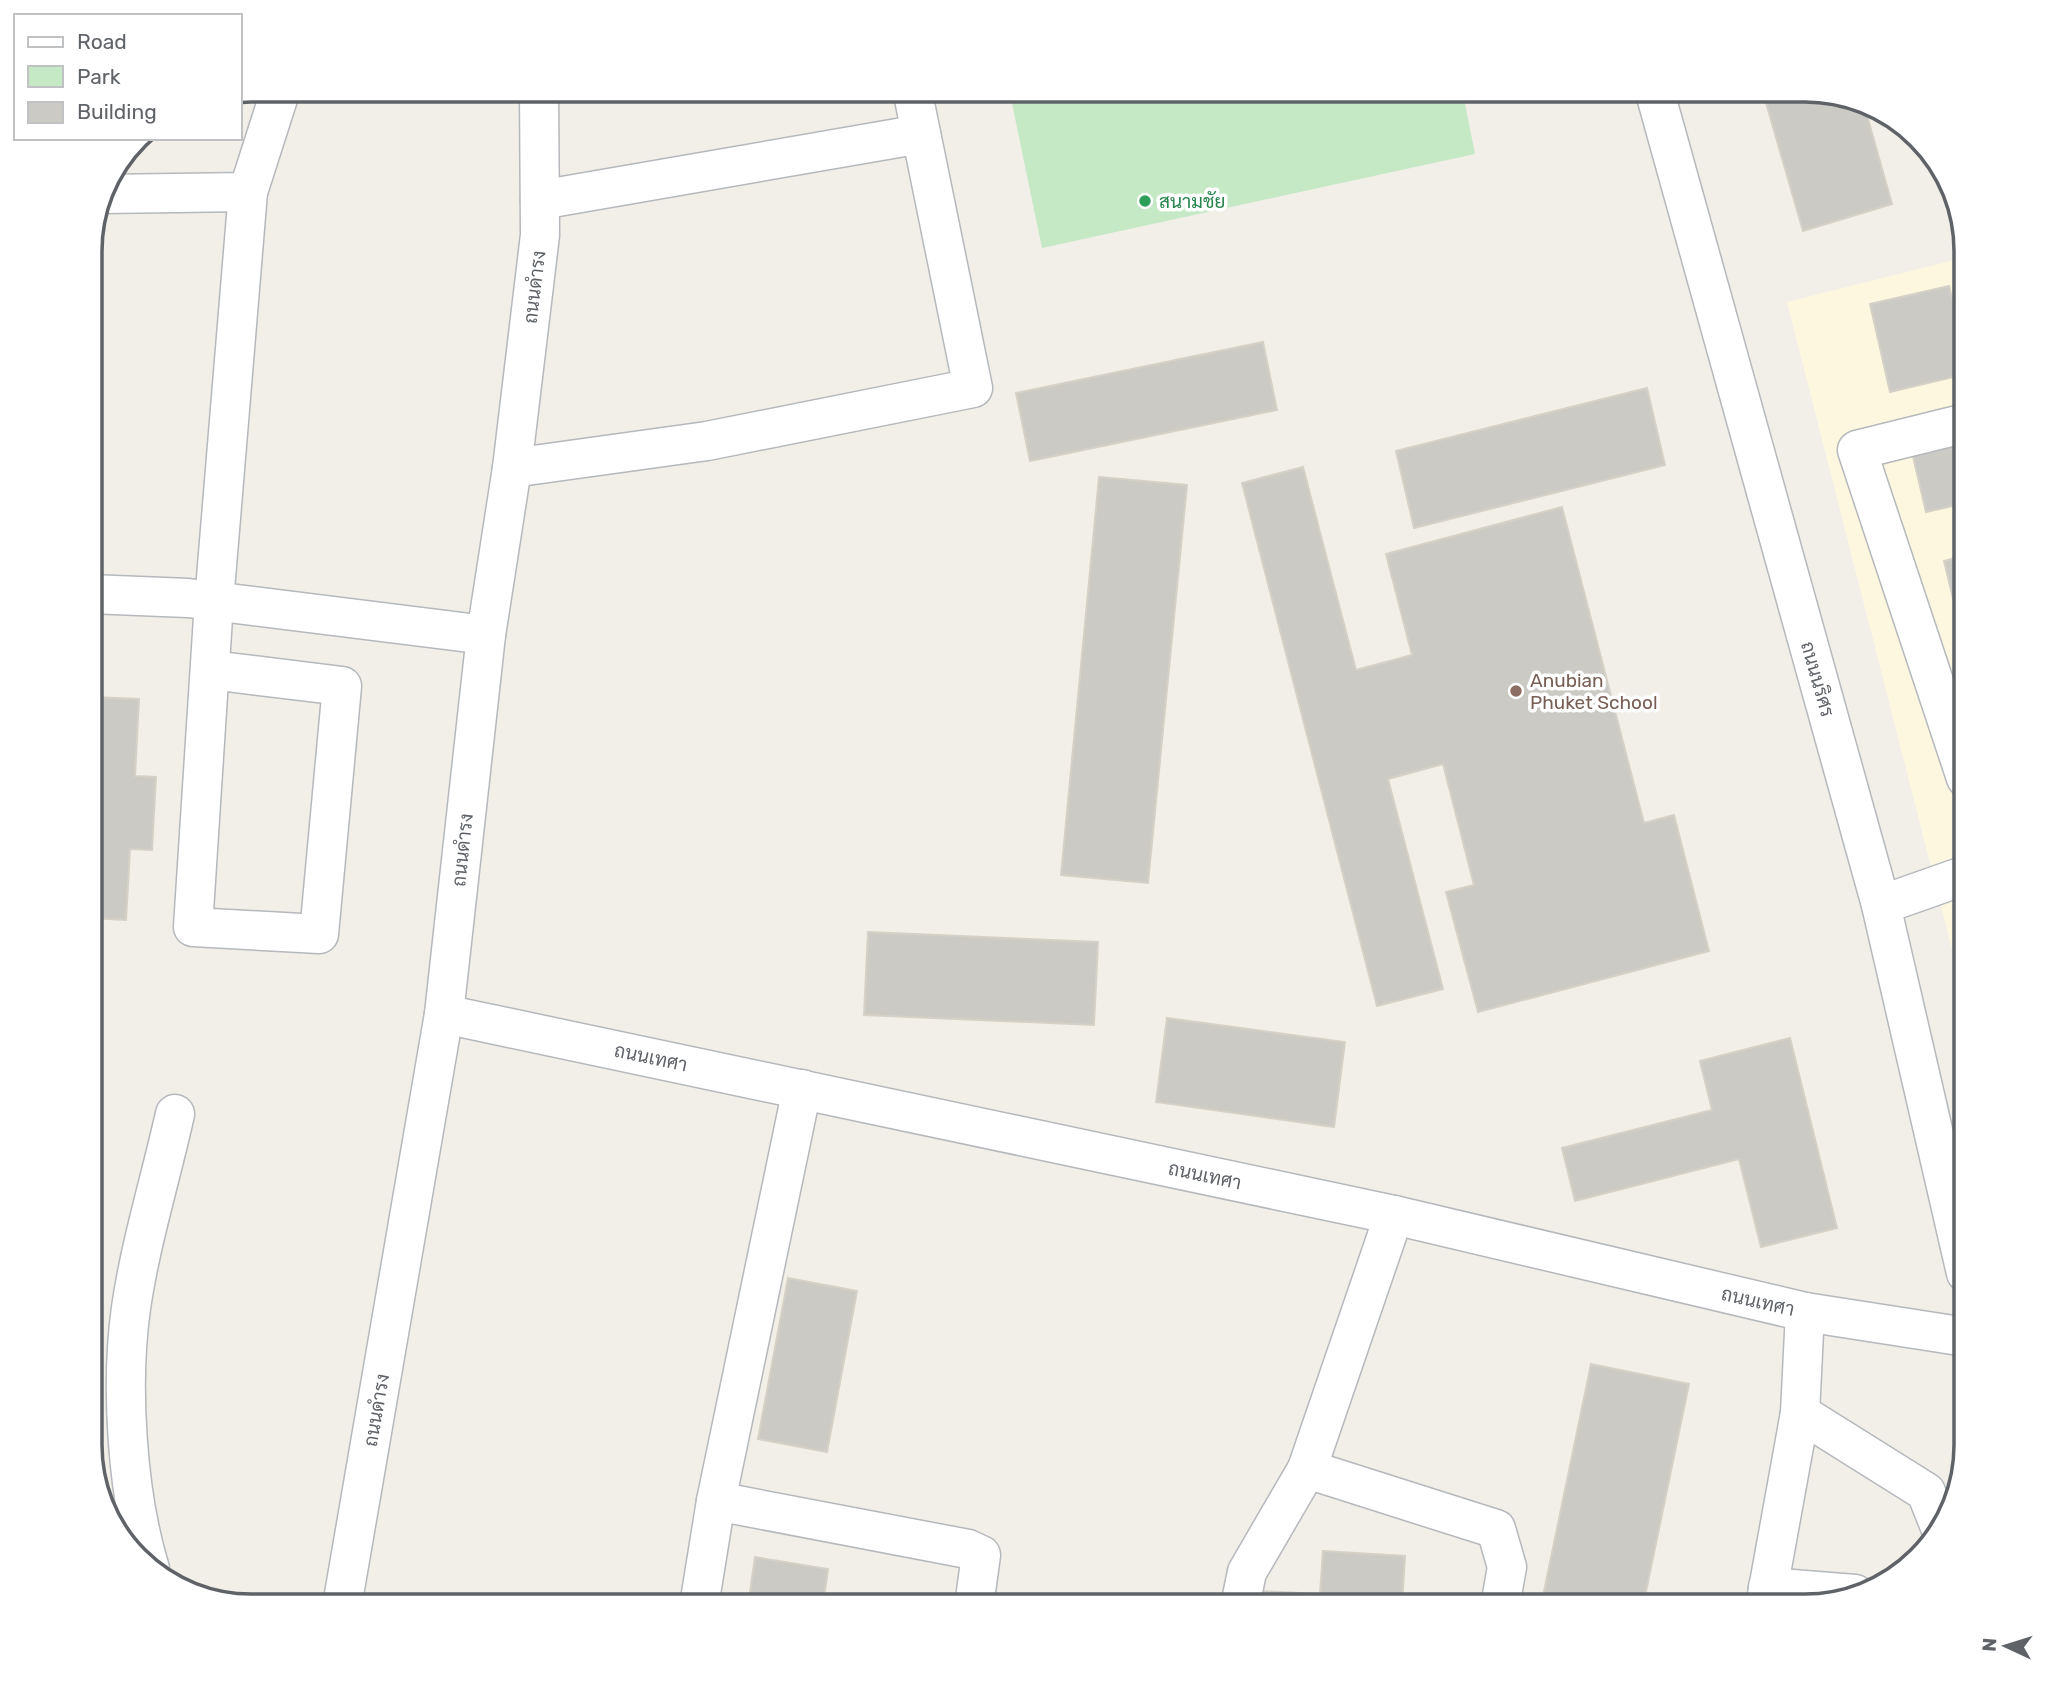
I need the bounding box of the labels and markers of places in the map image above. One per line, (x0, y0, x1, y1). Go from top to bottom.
place label: สนามชัย (1159, 190, 1225, 213)
marker: สนามชัย (1137, 193, 1153, 209)
place label: Anubian Phuket School (1530, 669, 1658, 714)
marker: Anubian Phuket School (1508, 683, 1524, 699)

